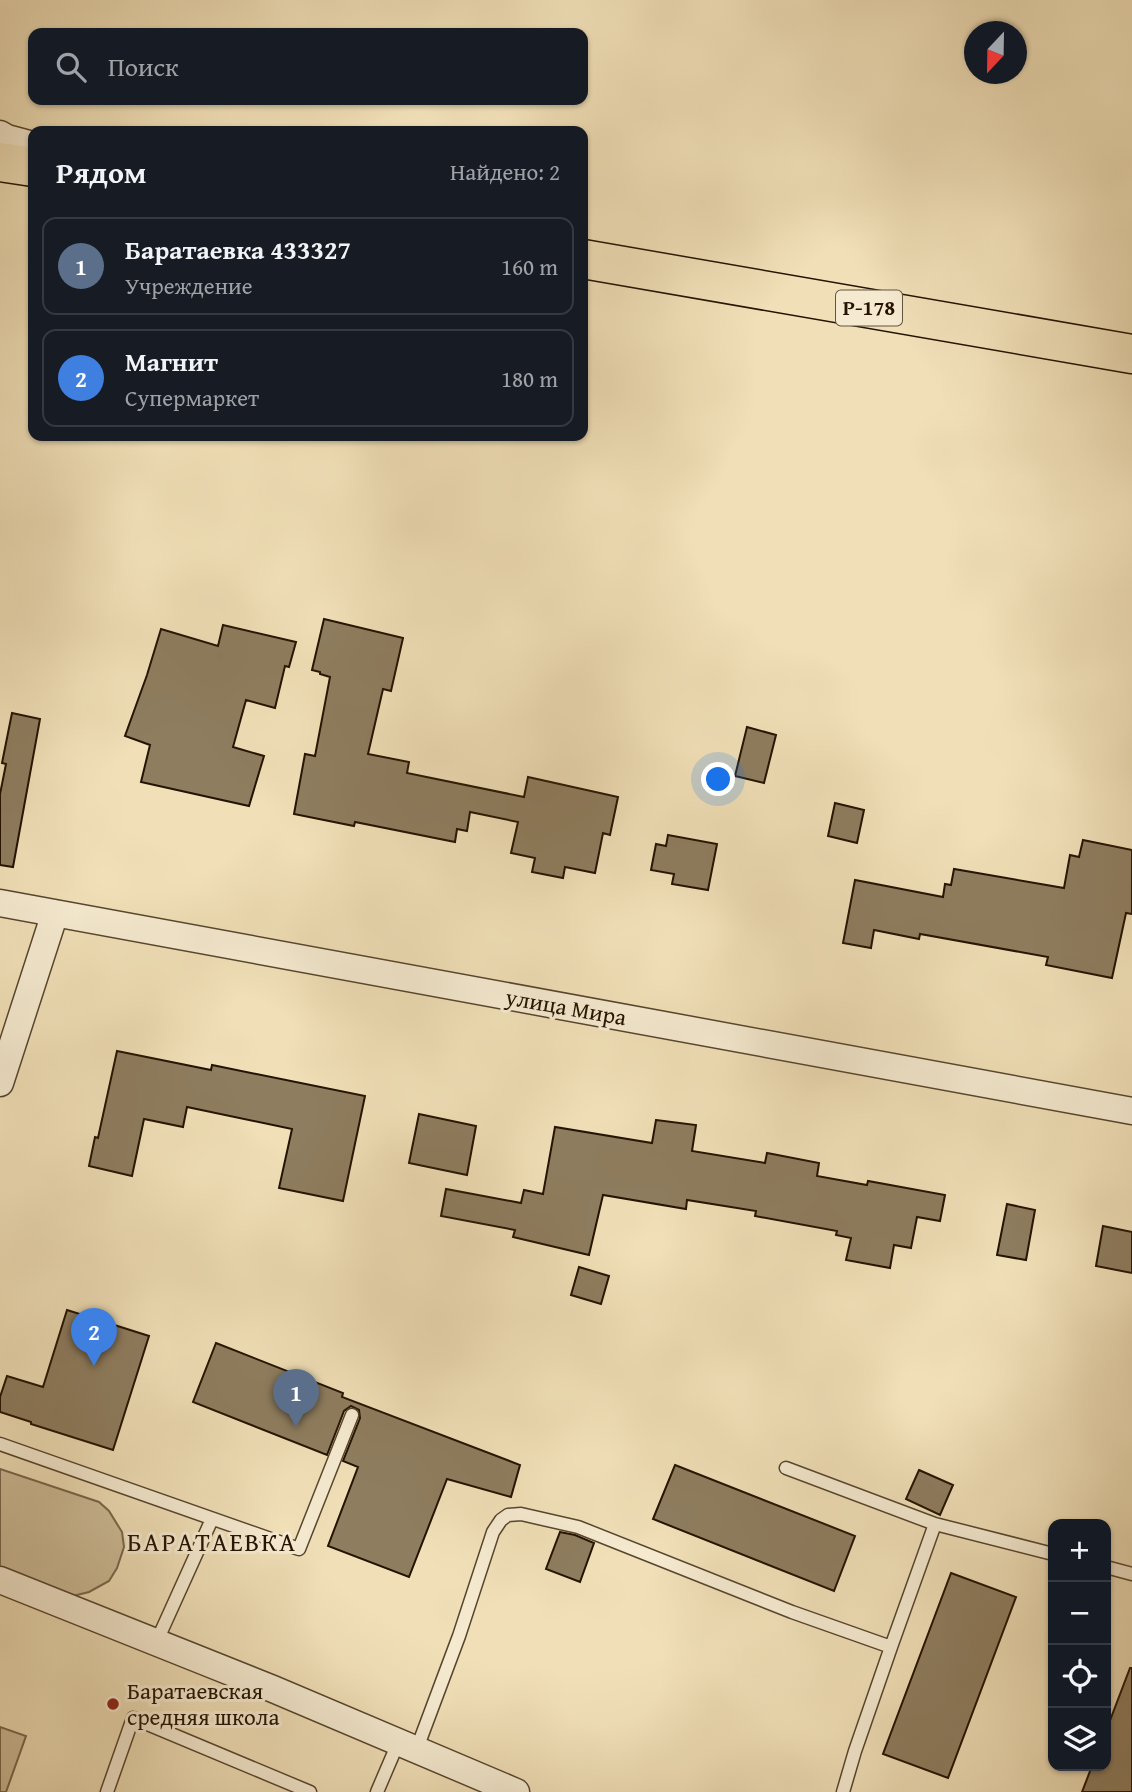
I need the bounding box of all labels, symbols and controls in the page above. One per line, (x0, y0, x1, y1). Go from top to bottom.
north arrow (964, 21, 1027, 84)
search box (28, 28, 588, 105)
text: Поиск (108, 47, 179, 86)
icon: search (52, 48, 90, 86)
text: Рядом (56, 150, 147, 194)
text: Найдено: 2 (450, 155, 560, 188)
text: Баратаевка 433327 (125, 230, 351, 269)
text: 1 (75, 250, 87, 283)
text: 160 m (501, 250, 558, 283)
text: Учреждение (125, 269, 252, 302)
road number: Р-178 (836, 290, 902, 326)
text: Магнит (125, 342, 218, 381)
text: 2 (75, 362, 87, 395)
text: 180 m (501, 362, 558, 395)
text: Супермаркет (125, 381, 259, 414)
your location (701, 762, 735, 796)
street label: улица Мира (502, 979, 629, 1033)
pin: 2 (71, 1308, 117, 1366)
pin: 1 (273, 1369, 319, 1427)
map controls (1048, 1519, 1111, 1771)
button: + (1048, 1519, 1111, 1582)
district label: БАРАТАЕВКА (127, 1522, 297, 1561)
button: − (1048, 1582, 1111, 1645)
button: locate (1048, 1645, 1111, 1708)
place label: Баратаевская средняя школа (127, 1674, 279, 1733)
marker: Баратаевская средняя школа (105, 1696, 121, 1712)
button: layers (1048, 1708, 1111, 1771)

